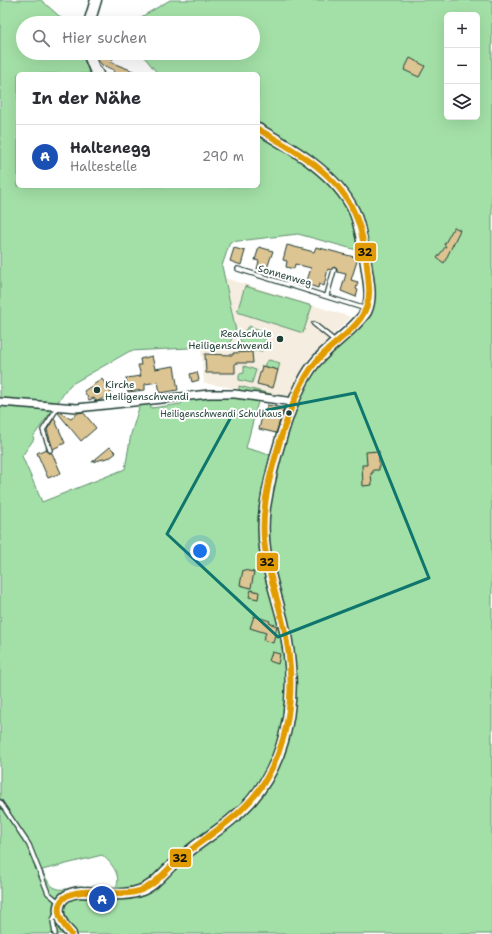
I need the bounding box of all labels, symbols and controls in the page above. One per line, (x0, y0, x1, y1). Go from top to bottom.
map controls (444, 12, 480, 120)
button: + (444, 12, 480, 48)
search box (16, 16, 260, 60)
icon: search (30, 27, 52, 49)
text: Hier suchen (62, 28, 147, 48)
button: − (444, 48, 480, 84)
button: layers (444, 84, 480, 120)
text: In der Nähe (32, 87, 141, 109)
text: Haltenegg (70, 138, 150, 158)
text: A (40, 148, 50, 165)
text: 290 m (202, 148, 244, 165)
text: Haltestelle (70, 158, 137, 175)
line badge: 32 (354, 242, 377, 262)
text: 32 (357, 245, 373, 260)
street label: Sonnenweg (256, 262, 313, 289)
place label: Realschule Heiligenschwendi (188, 327, 272, 352)
marker: Realschule Heiligenschwendi (275, 334, 285, 344)
place label: Kirche Heiligenschwendi (105, 378, 189, 403)
marker: Kirche Heiligenschwendi (92, 385, 102, 395)
place label: Heiligenschwendi Schulhaus (160, 408, 282, 420)
marker: Heiligenschwendi Schulhaus (284, 408, 294, 418)
your location (190, 541, 210, 561)
line badge: 32 (256, 552, 279, 572)
text: 32 (259, 555, 275, 570)
line badge: 32 (169, 848, 192, 868)
text: 32 (172, 851, 188, 866)
pin: A (89, 884, 115, 914)

